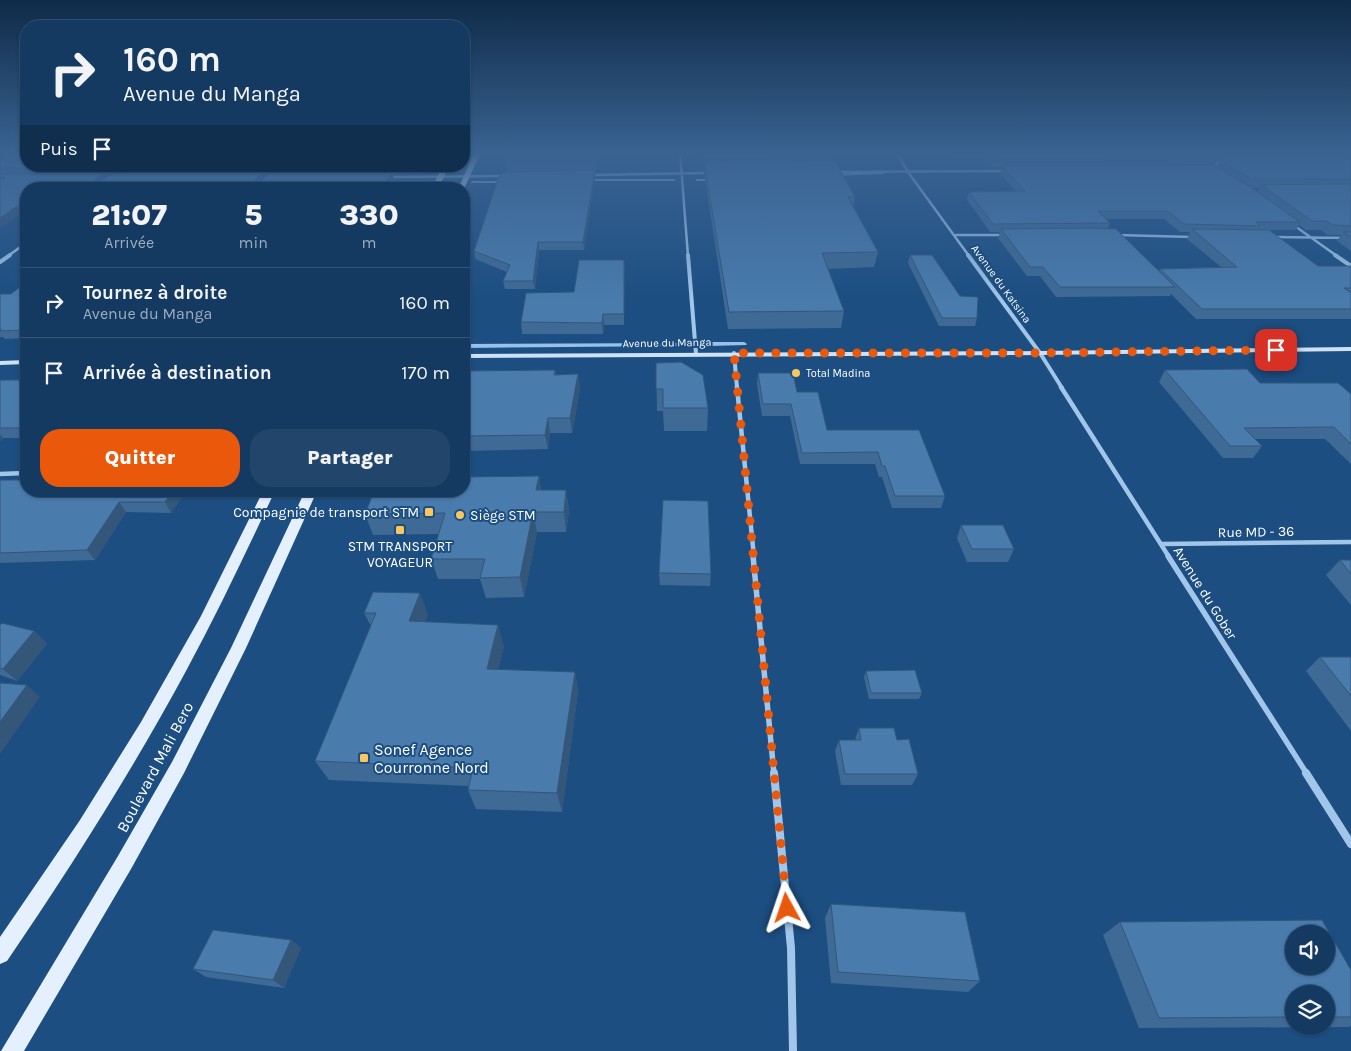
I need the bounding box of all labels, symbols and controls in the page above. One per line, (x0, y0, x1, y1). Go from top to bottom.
text: 160 m (123, 39, 221, 80)
icon: right (40, 40, 105, 105)
text: Avenue du Manga (123, 81, 301, 107)
icon: arrive (88, 135, 116, 163)
text: Puis (40, 138, 78, 160)
text: 21:07 (91, 197, 167, 233)
text: 5 (244, 197, 262, 233)
text: 330 (339, 197, 399, 233)
text: Arrivée (104, 233, 154, 252)
text: min (238, 233, 268, 252)
text: m (361, 233, 376, 252)
street label: Avenue du Katsina (968, 242, 1034, 326)
text: Tournez à droite (83, 282, 227, 304)
icon: right (40, 289, 68, 317)
text: 160 m (399, 292, 450, 314)
text: Avenue du Manga (83, 304, 212, 323)
pin (1255, 329, 1297, 371)
street label: Avenue du Manga (622, 336, 712, 350)
icon: arrive (1262, 336, 1290, 364)
icon: arrive (40, 359, 68, 387)
text: Arrivée à destination (83, 362, 272, 384)
text: 170 m (401, 362, 450, 384)
marker: Total Madina (790, 367, 802, 379)
place label: Total Madina (806, 367, 870, 380)
button: Quitter (40, 429, 240, 487)
button: Partager (250, 429, 450, 487)
place label: Compagnie de transport STM (233, 504, 419, 521)
marker: Compagnie de transport STM (423, 506, 435, 518)
place label: Siège STM (470, 507, 536, 524)
marker: Siège STM (454, 509, 466, 521)
street label: Rue MD - 36 (1218, 523, 1294, 541)
marker: STM TRANSPORT VOYAGEUR (394, 524, 406, 536)
place label: STM TRANSPORT VOYAGEUR (348, 538, 452, 571)
street label: Avenue du Gober (1170, 543, 1241, 644)
street label: Boulevard Mali Bero (113, 698, 197, 836)
place label: Sonef Agence Courronne Nord (374, 740, 489, 777)
marker: Sonef Agence Courronne Nord (358, 752, 370, 764)
position arrow (760, 881, 812, 933)
map controls (1285, 925, 1335, 1035)
button: sound (1285, 925, 1335, 975)
button: layers (1285, 985, 1335, 1035)

